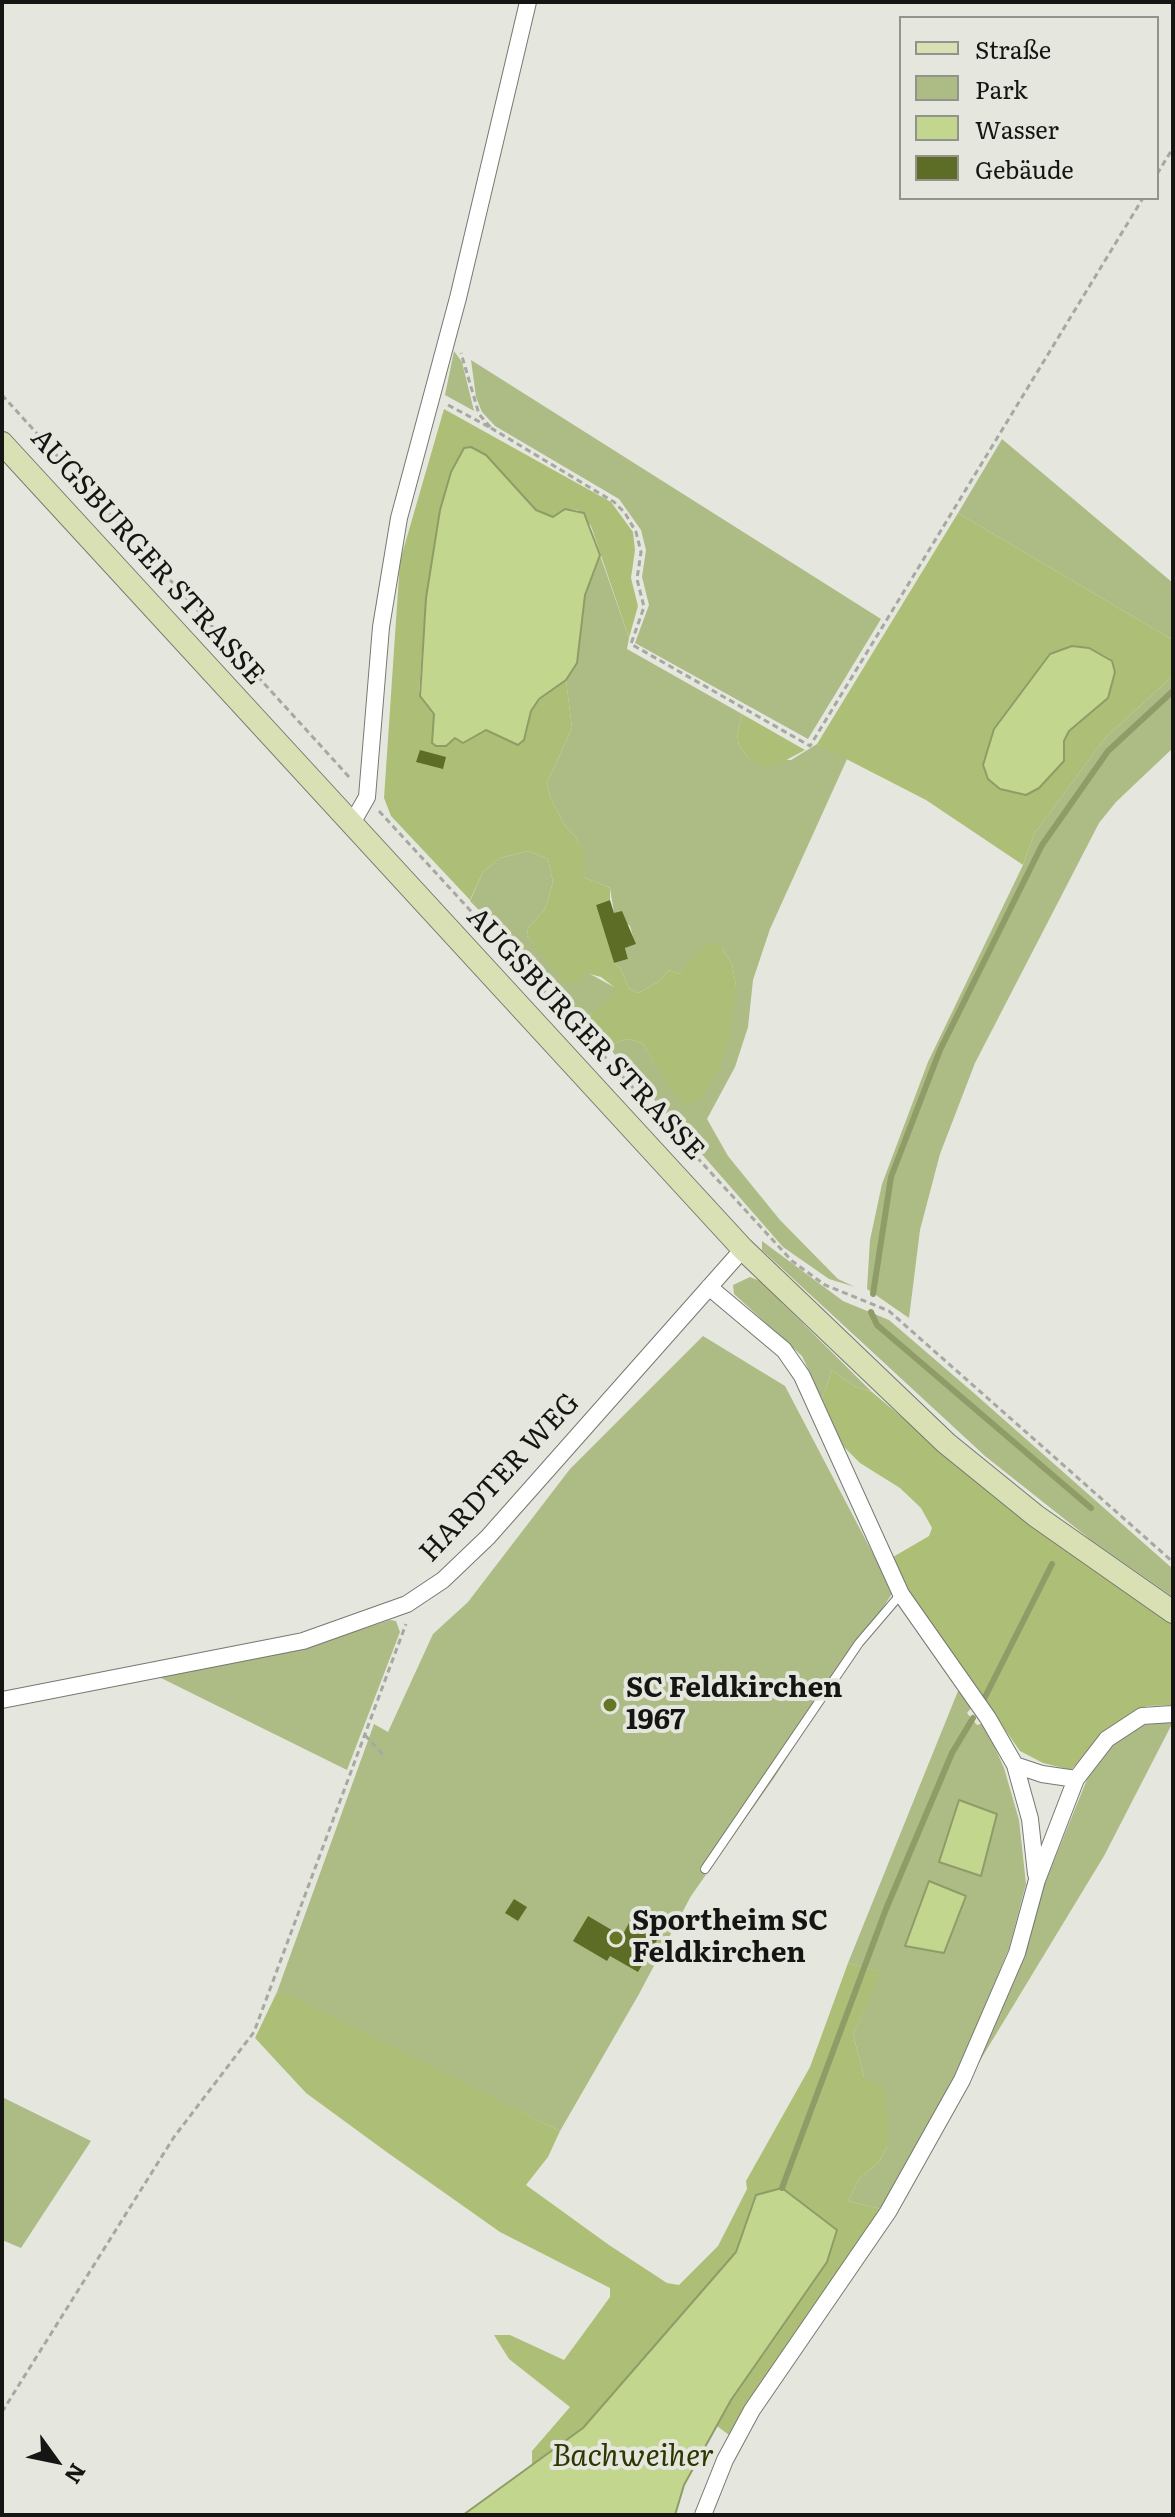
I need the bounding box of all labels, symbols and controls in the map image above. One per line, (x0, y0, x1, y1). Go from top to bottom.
legend (899, 16, 1159, 200)
text: Straße (975, 31, 1051, 66)
text: Park (975, 71, 1028, 106)
text: Wasser (975, 111, 1059, 146)
text: Gebäude (975, 151, 1074, 186)
street label: AUGSBURGER STRASSE (23, 422, 271, 692)
street label: AUGSBURGER STRASSE (459, 901, 711, 1167)
street label: HARDTER WEG (413, 1387, 587, 1569)
place label: SC Feldkirchen 1967 (626, 1672, 842, 1738)
marker: SC Feldkirchen 1967 (601, 1696, 619, 1714)
place label: Sportheim SC Feldkirchen (632, 1905, 828, 1971)
marker: Sportheim SC Feldkirchen (607, 1929, 625, 1947)
north arrow (16, 2421, 96, 2501)
water label: Bachweiher (552, 2439, 714, 2475)
text: N (58, 2458, 95, 2491)

